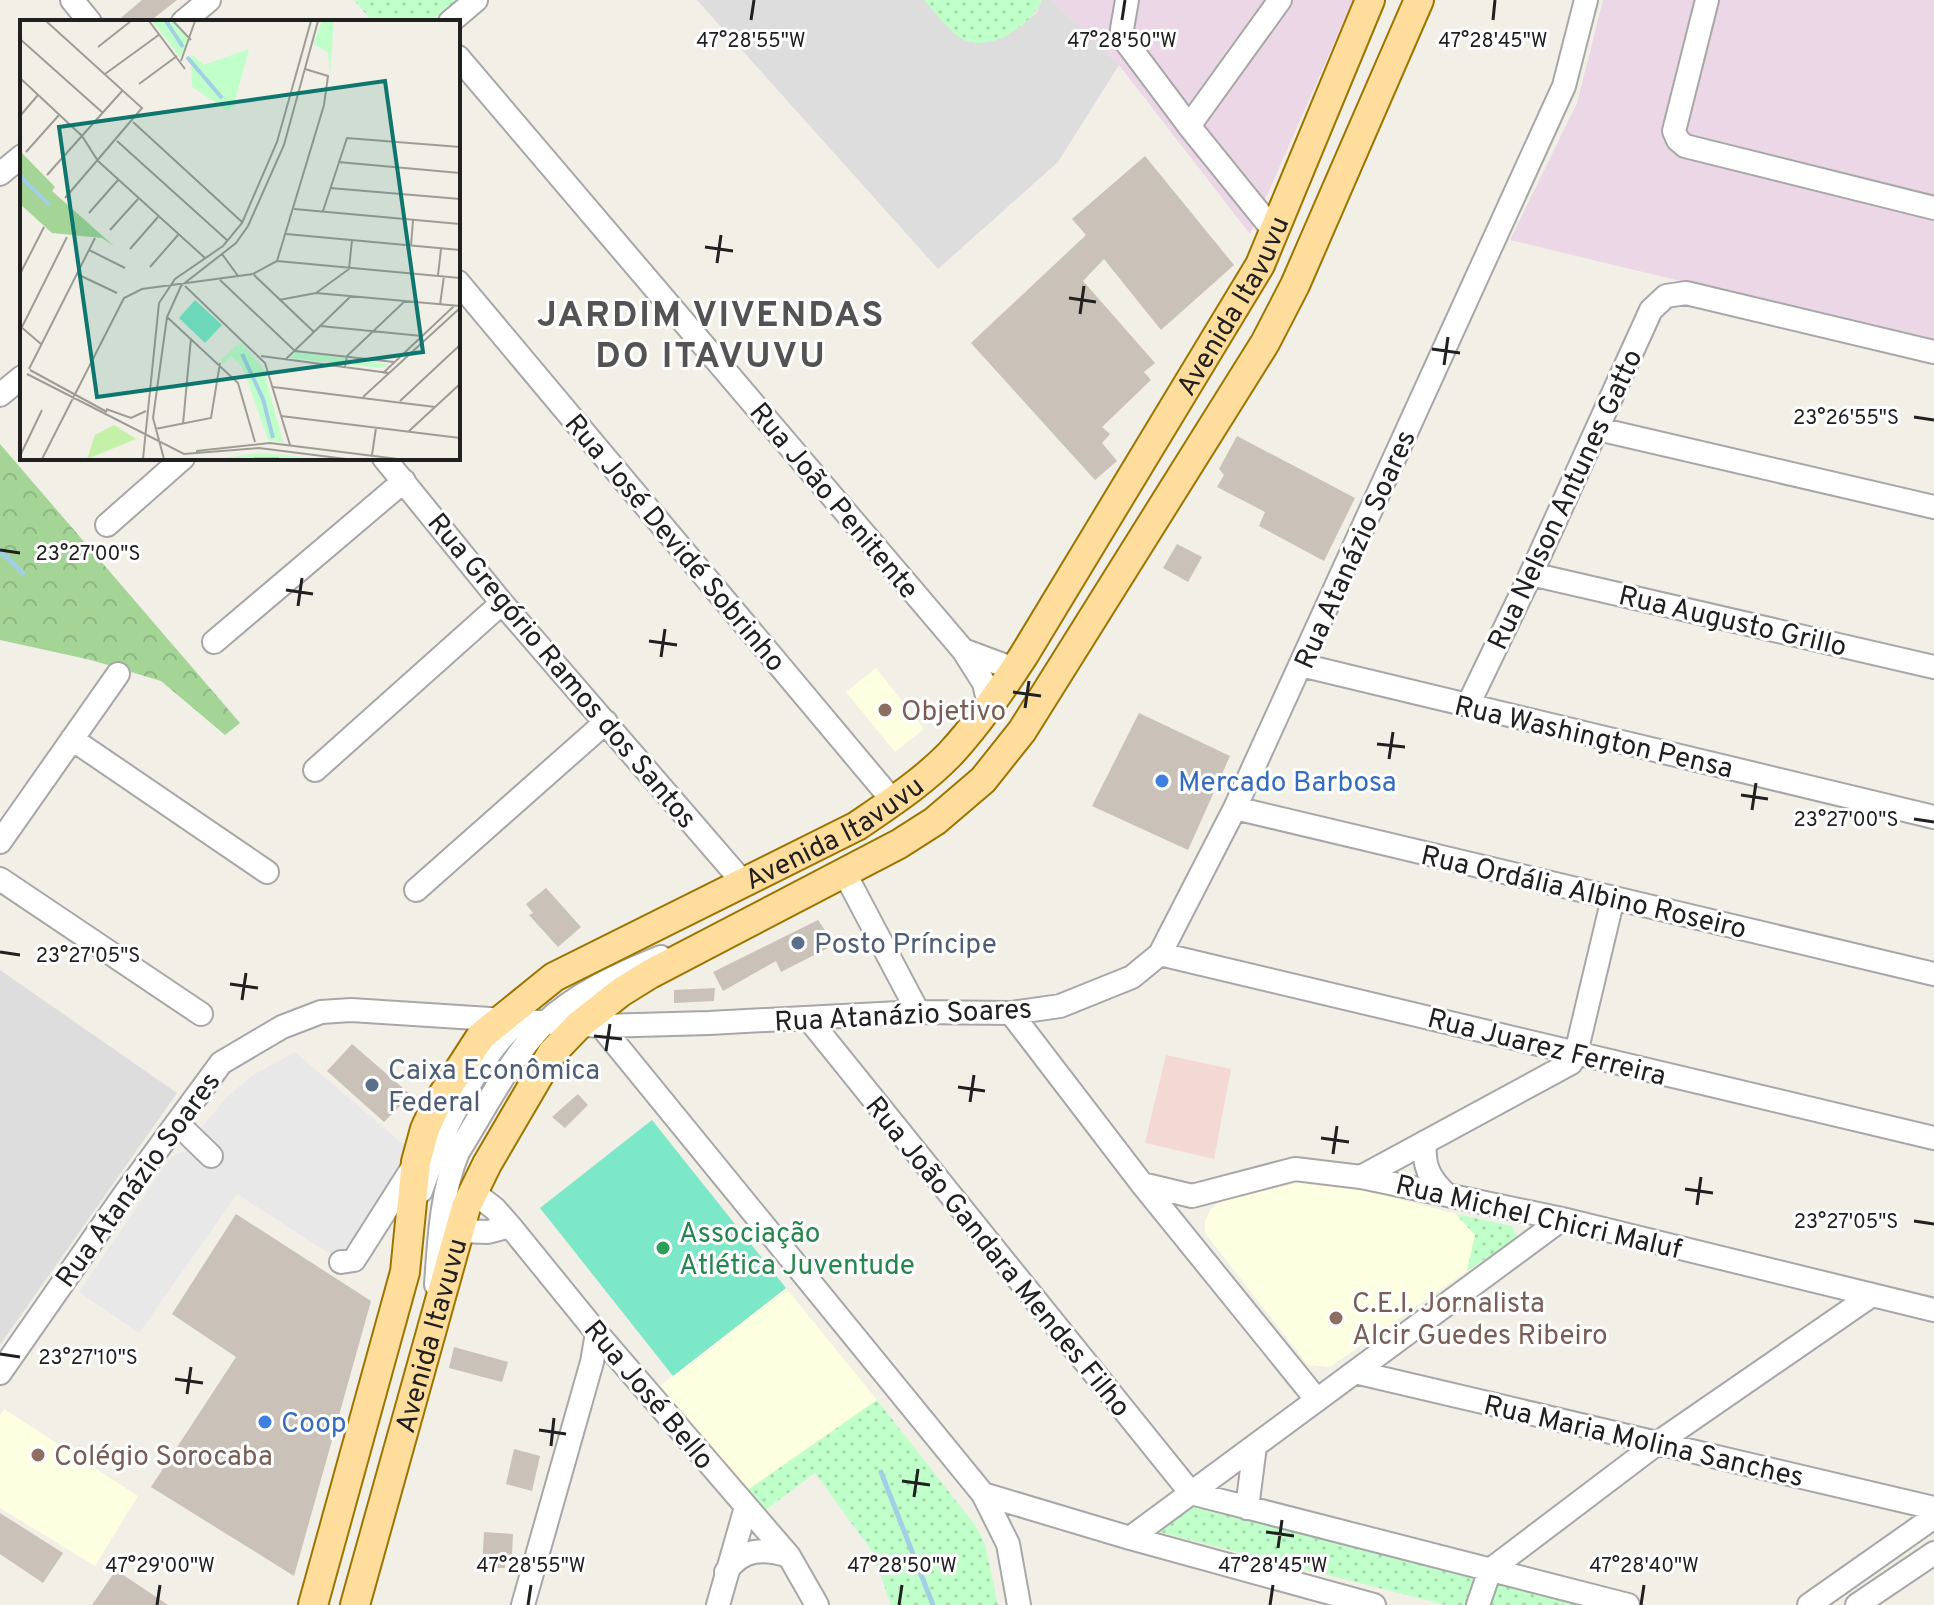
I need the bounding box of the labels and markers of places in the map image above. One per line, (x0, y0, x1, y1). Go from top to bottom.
place label: Objetivo (901, 695, 1006, 731)
marker: Objetivo (876, 701, 894, 719)
place label: Mercado Barbosa (1178, 766, 1396, 802)
marker: Mercado Barbosa (1153, 772, 1171, 790)
place label: Posto Príncipe (814, 928, 997, 964)
marker: Posto Príncipe (789, 934, 807, 952)
place label: Caixa Econômica Federal (388, 1054, 600, 1122)
marker: Caixa Econômica Federal (363, 1076, 381, 1094)
place label: Associação Atlética Juventude (679, 1217, 915, 1285)
marker: Associação Atlética Juventude (654, 1239, 672, 1257)
place label: C.E.I. Jornalista Alcir Guedes Ribeiro (1352, 1287, 1608, 1355)
marker: C.E.I. Jornalista Alcir Guedes Ribeiro (1327, 1309, 1345, 1327)
place label: Coop (281, 1407, 347, 1443)
marker: Coop (256, 1413, 274, 1431)
place label: Colégio Sorocaba (54, 1440, 273, 1476)
marker: Colégio Sorocaba (29, 1446, 47, 1464)

